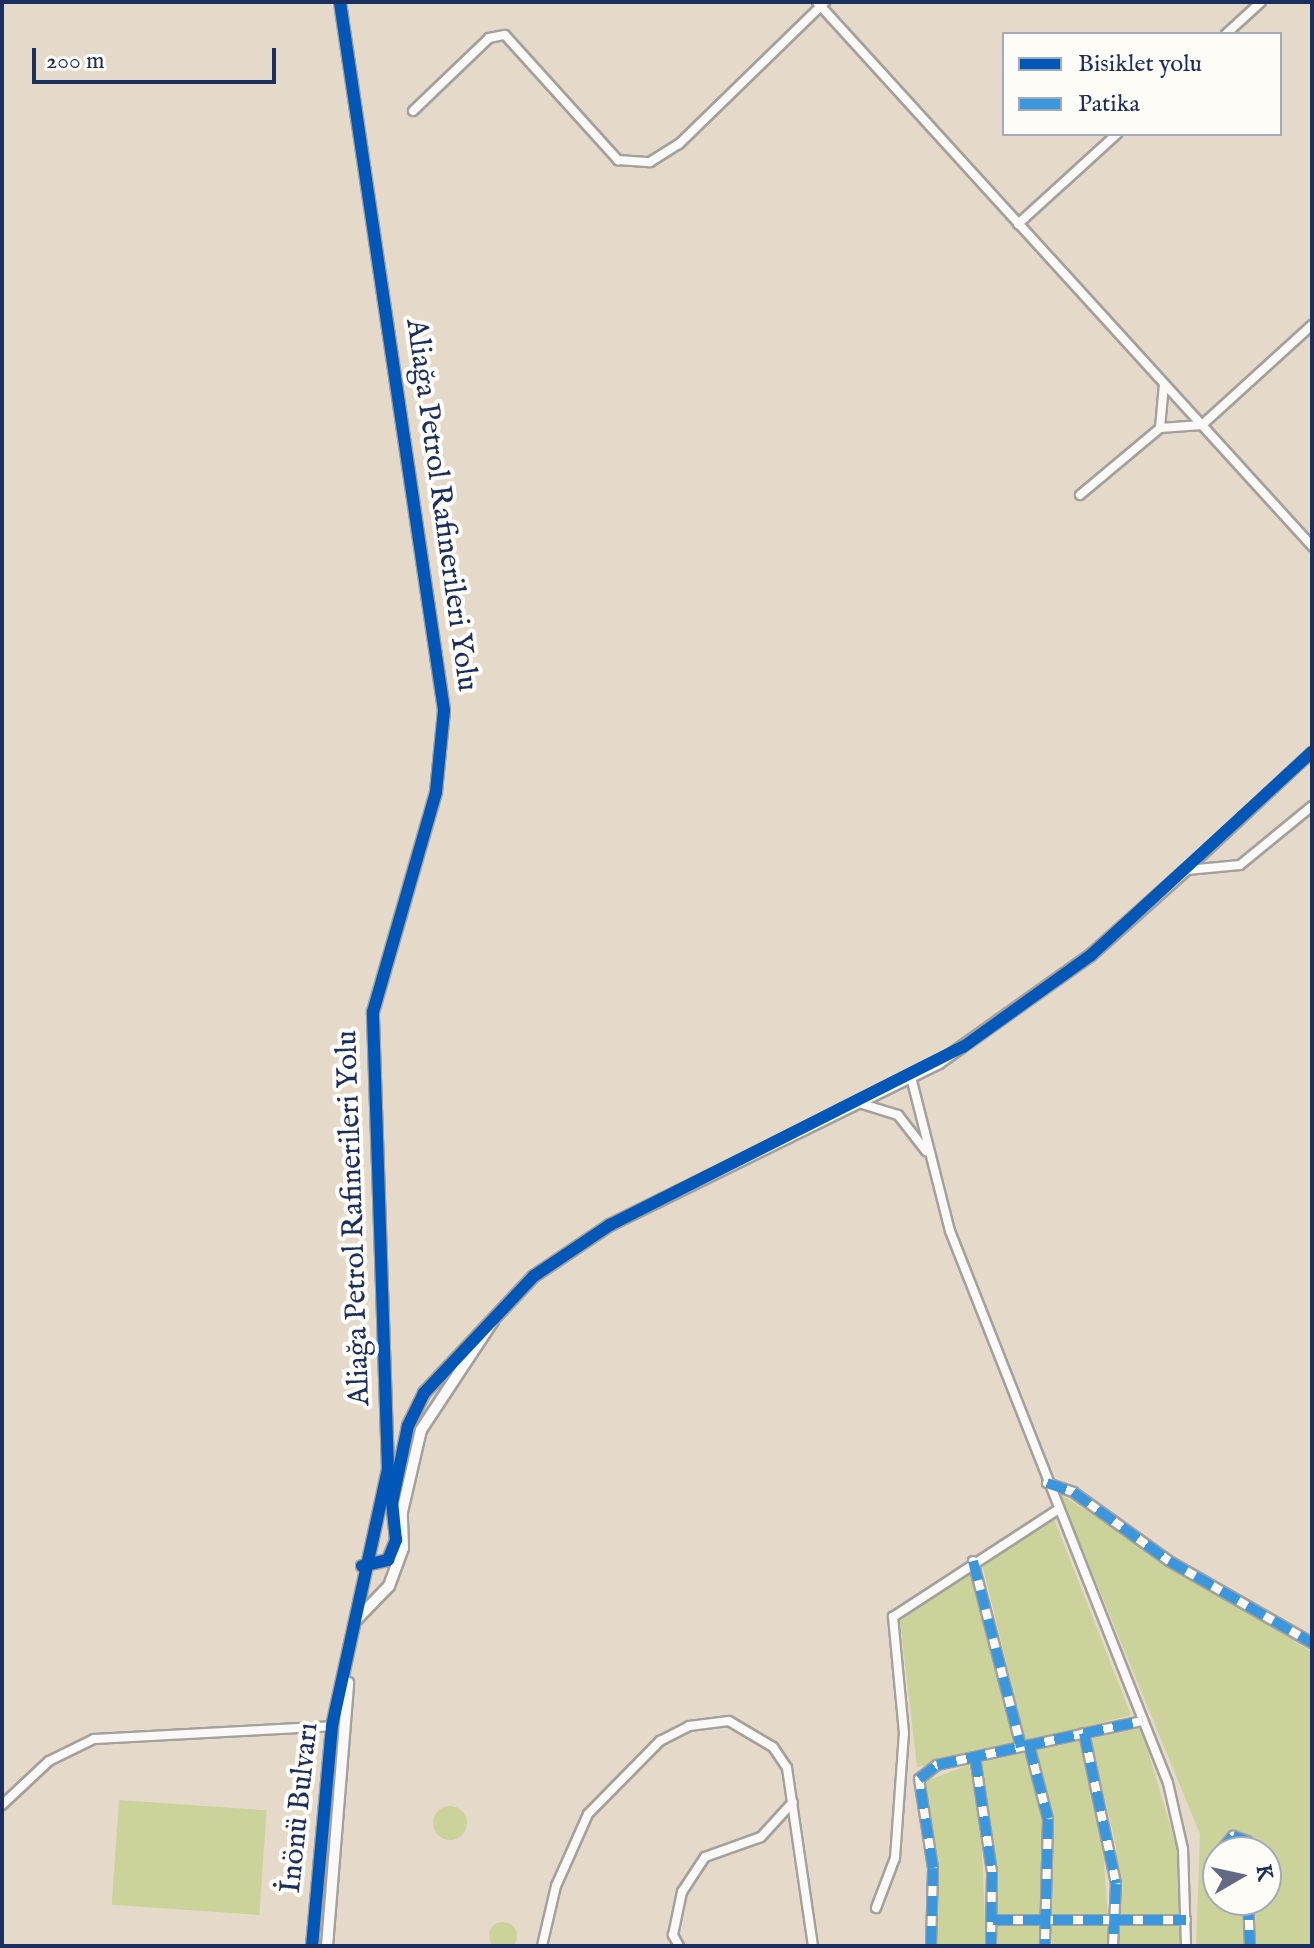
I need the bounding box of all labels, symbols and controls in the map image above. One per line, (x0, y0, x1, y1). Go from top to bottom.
scale bar (36, 32, 280, 82)
legend (1002, 32, 1282, 136)
text: 200 m (46, 46, 105, 77)
text: Bisiklet yolu (1078, 49, 1202, 80)
text: Patika (1078, 89, 1140, 120)
street label: Aliağa Petrol Rafinerileri Yolu (397, 316, 485, 694)
street label: Aliağa Petrol Rafinerileri Yolu (329, 1030, 379, 1406)
street label: İnönü Bulvarı (273, 1721, 327, 1895)
north arrow (1202, 1836, 1282, 1916)
text: K (1249, 1862, 1279, 1883)

